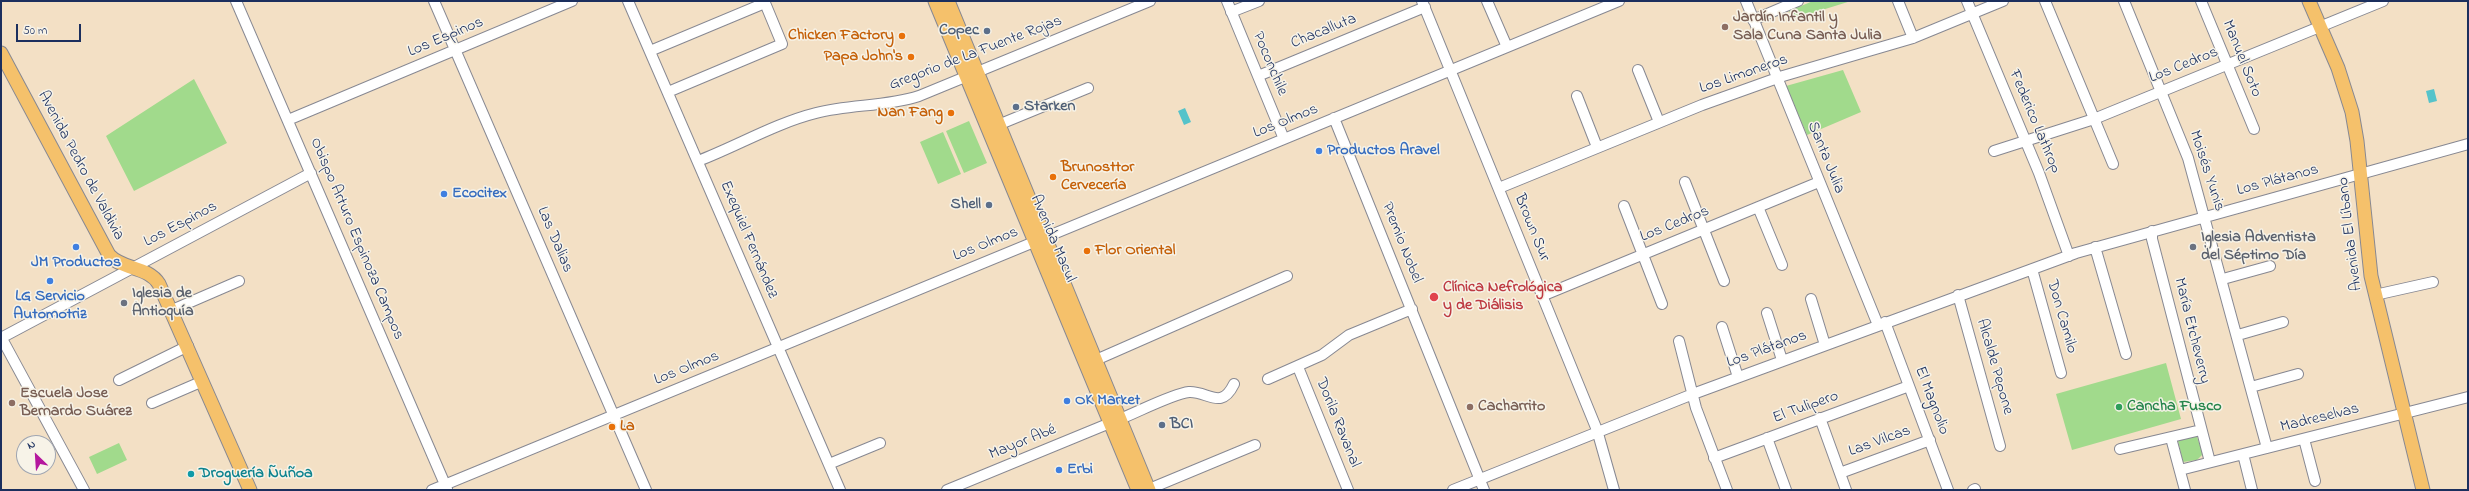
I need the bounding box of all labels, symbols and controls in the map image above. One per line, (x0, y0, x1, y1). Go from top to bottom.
place label: Jardín Infantil y Sala Cuna Santa Julia (1733, 8, 1882, 46)
street label: Chacalluta (1288, 10, 1360, 54)
street label: Gregorio de La Fuente Rojas (887, 12, 1065, 96)
street label: Los Espinos (405, 14, 487, 62)
scale bar (18, 16, 83, 42)
street label: Manuel Soto (2217, 18, 2265, 100)
place label: Copec (939, 21, 979, 41)
text: 50 m (23, 22, 47, 40)
marker: Jardín Infantil y Sala Cuna Santa Julia (1720, 22, 1730, 32)
place label: Chicken Factory (788, 26, 894, 46)
marker: Copec (982, 26, 992, 36)
street label: Poconchile (1247, 29, 1291, 99)
marker: Chicken Factory (897, 31, 907, 41)
street label: Los Cedros (2147, 43, 2221, 89)
place label: Papa John's (824, 47, 903, 67)
street label: Los Limoneros (1697, 51, 1791, 99)
marker: Papa John's (906, 52, 916, 62)
street label: Federico Lathrop (2004, 67, 2064, 177)
street label: Avenida Pedro de Valdivia (32, 88, 128, 244)
place label: Starken (1024, 97, 1075, 117)
street label: Los Olmos (1251, 100, 1321, 144)
marker: Starken (1011, 102, 1021, 112)
place label: Nan Fang (878, 103, 943, 123)
marker: Nan Fang (946, 108, 956, 118)
street label: Santa Julia (1802, 119, 1848, 197)
street label: Moisés Yunis (2184, 128, 2228, 214)
street label: Obispo Arturo Espinoza Campos (305, 135, 407, 343)
place label: Productos Aravel (1327, 141, 1440, 161)
marker: Productos Aravel (1314, 146, 1324, 156)
place label: Brunosttor Cervecería (1061, 158, 1134, 196)
street label: Los Plátanos (2235, 161, 2321, 201)
marker: Brunosttor Cervecería (1048, 172, 1058, 182)
street label: Avenida El Líbano (2334, 176, 2368, 292)
street label: Exequiel Fernández (715, 178, 781, 302)
place label: Ecocitex (452, 184, 507, 204)
marker: Ecocitex (439, 189, 449, 199)
street label: Avenida Macul (1025, 192, 1079, 286)
street label: Brown Sur (1509, 192, 1553, 264)
place label: Shell (951, 195, 981, 215)
street label: Los Espinos (141, 198, 221, 252)
marker: Shell (984, 200, 994, 210)
street label: Premio Nobel (1376, 200, 1426, 286)
street label: Los Cedros (1638, 202, 1712, 248)
street label: Las Dalias (532, 204, 576, 276)
street label: Los Olmos (951, 223, 1021, 267)
place label: Iglesia Adventista del Séptimo Día (2201, 228, 2316, 266)
place label: Flor Oriental (1095, 241, 1175, 261)
marker: JM Productos (71, 242, 81, 252)
marker: Iglesia Adventista del Séptimo Día (2188, 242, 2198, 252)
marker: Flor Oriental (1082, 246, 1092, 256)
place label: JM Productos (31, 253, 121, 273)
marker: LG Servicio Automotriz (45, 276, 55, 286)
street label: María Etcheverry (2169, 276, 2213, 386)
place label: Clínica Nefrológica y de Diálisis (1443, 278, 1562, 316)
street label: Don Camilo (2041, 278, 2081, 356)
place label: Iglesia de Antioquía (132, 284, 194, 322)
place label: LG Servicio Automotriz (13, 287, 87, 325)
marker: Clínica Nefrológica y de Diálisis (1428, 291, 1440, 303)
marker: Iglesia de Antioquía (119, 298, 129, 308)
street label: Alcalde Pepone (1971, 317, 2017, 417)
street label: Los Plátanos (1724, 327, 1810, 373)
street label: Los Olmos (652, 347, 722, 391)
street label: El Magnolio (1909, 364, 1953, 438)
street label: Dorila Ravanal (1310, 375, 1364, 471)
place label: Escuela Jose Bernardo Suárez (20, 384, 132, 422)
street label: El Tulipero (1771, 387, 1841, 429)
place label: OK Market (1075, 391, 1140, 411)
marker: OK Market (1062, 396, 1072, 406)
place label: Cacharrito (1478, 397, 1545, 417)
place label: Cancha Fusco (2127, 397, 2222, 417)
marker: Escuela Jose Bernardo Suárez (7, 398, 17, 408)
street label: Madreselvas (2279, 400, 2361, 438)
marker: Cacharrito (1465, 402, 1475, 412)
marker: Cancha Fusco (2114, 402, 2124, 412)
place label: BCI (1170, 415, 1193, 435)
place label: La (620, 417, 635, 437)
marker: BCI (1157, 420, 1167, 430)
street label: Mayor Abé (987, 421, 1059, 465)
marker: La (607, 422, 617, 432)
street label: Las Vilcas (1846, 422, 1914, 462)
north arrow (16, 435, 56, 475)
text: N (25, 436, 38, 454)
place label: Erbi (1067, 460, 1093, 480)
place label: Droguería Ñuñoa (199, 464, 313, 484)
marker: Erbi (1054, 465, 1064, 475)
marker: Droguería Ñuñoa (186, 469, 196, 479)

